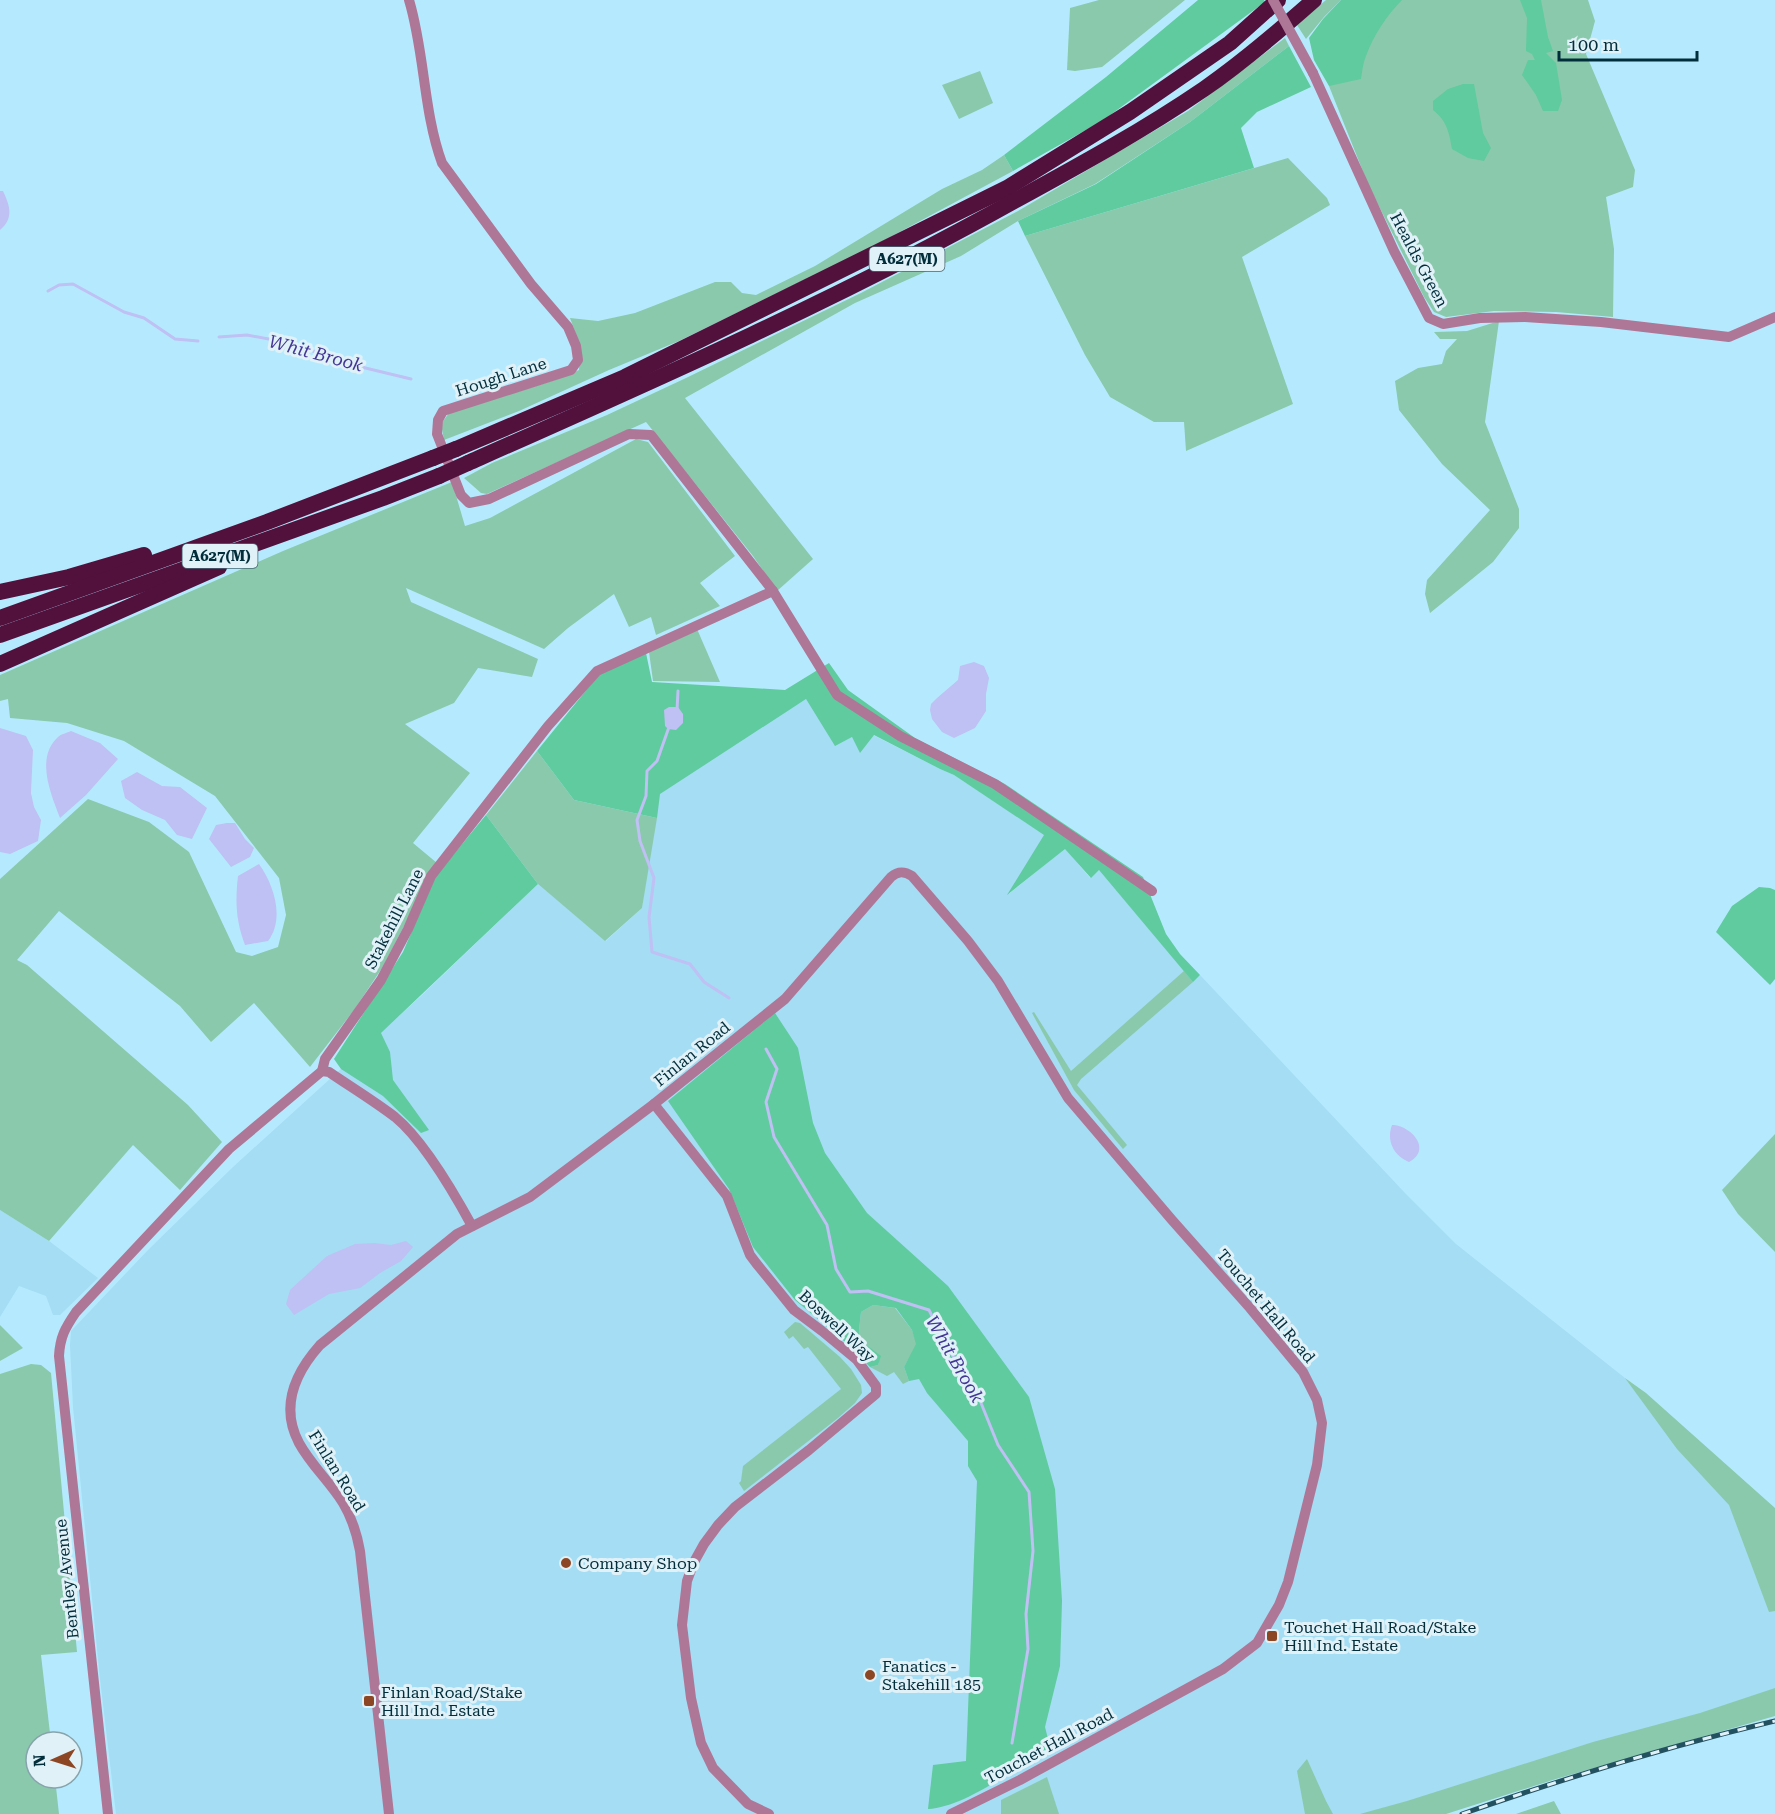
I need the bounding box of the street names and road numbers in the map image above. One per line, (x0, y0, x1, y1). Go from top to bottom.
street label: Healds Green (1386, 209, 1452, 311)
road number: A627(M) (870, 247, 944, 271)
street label: Hough Lane (453, 353, 549, 401)
road number: A627(M) (182, 544, 258, 568)
street label: Stakehill Lane (361, 866, 428, 972)
street label: Finlan Road (650, 1018, 734, 1090)
street label: Touchet Hall Road (1213, 1245, 1319, 1367)
street label: Boswell Way (795, 1286, 879, 1366)
street label: Finlan Road (305, 1427, 369, 1515)
street label: Bentley Avenue (51, 1518, 83, 1640)
street label: Touchet Hall Road (982, 1704, 1116, 1788)

